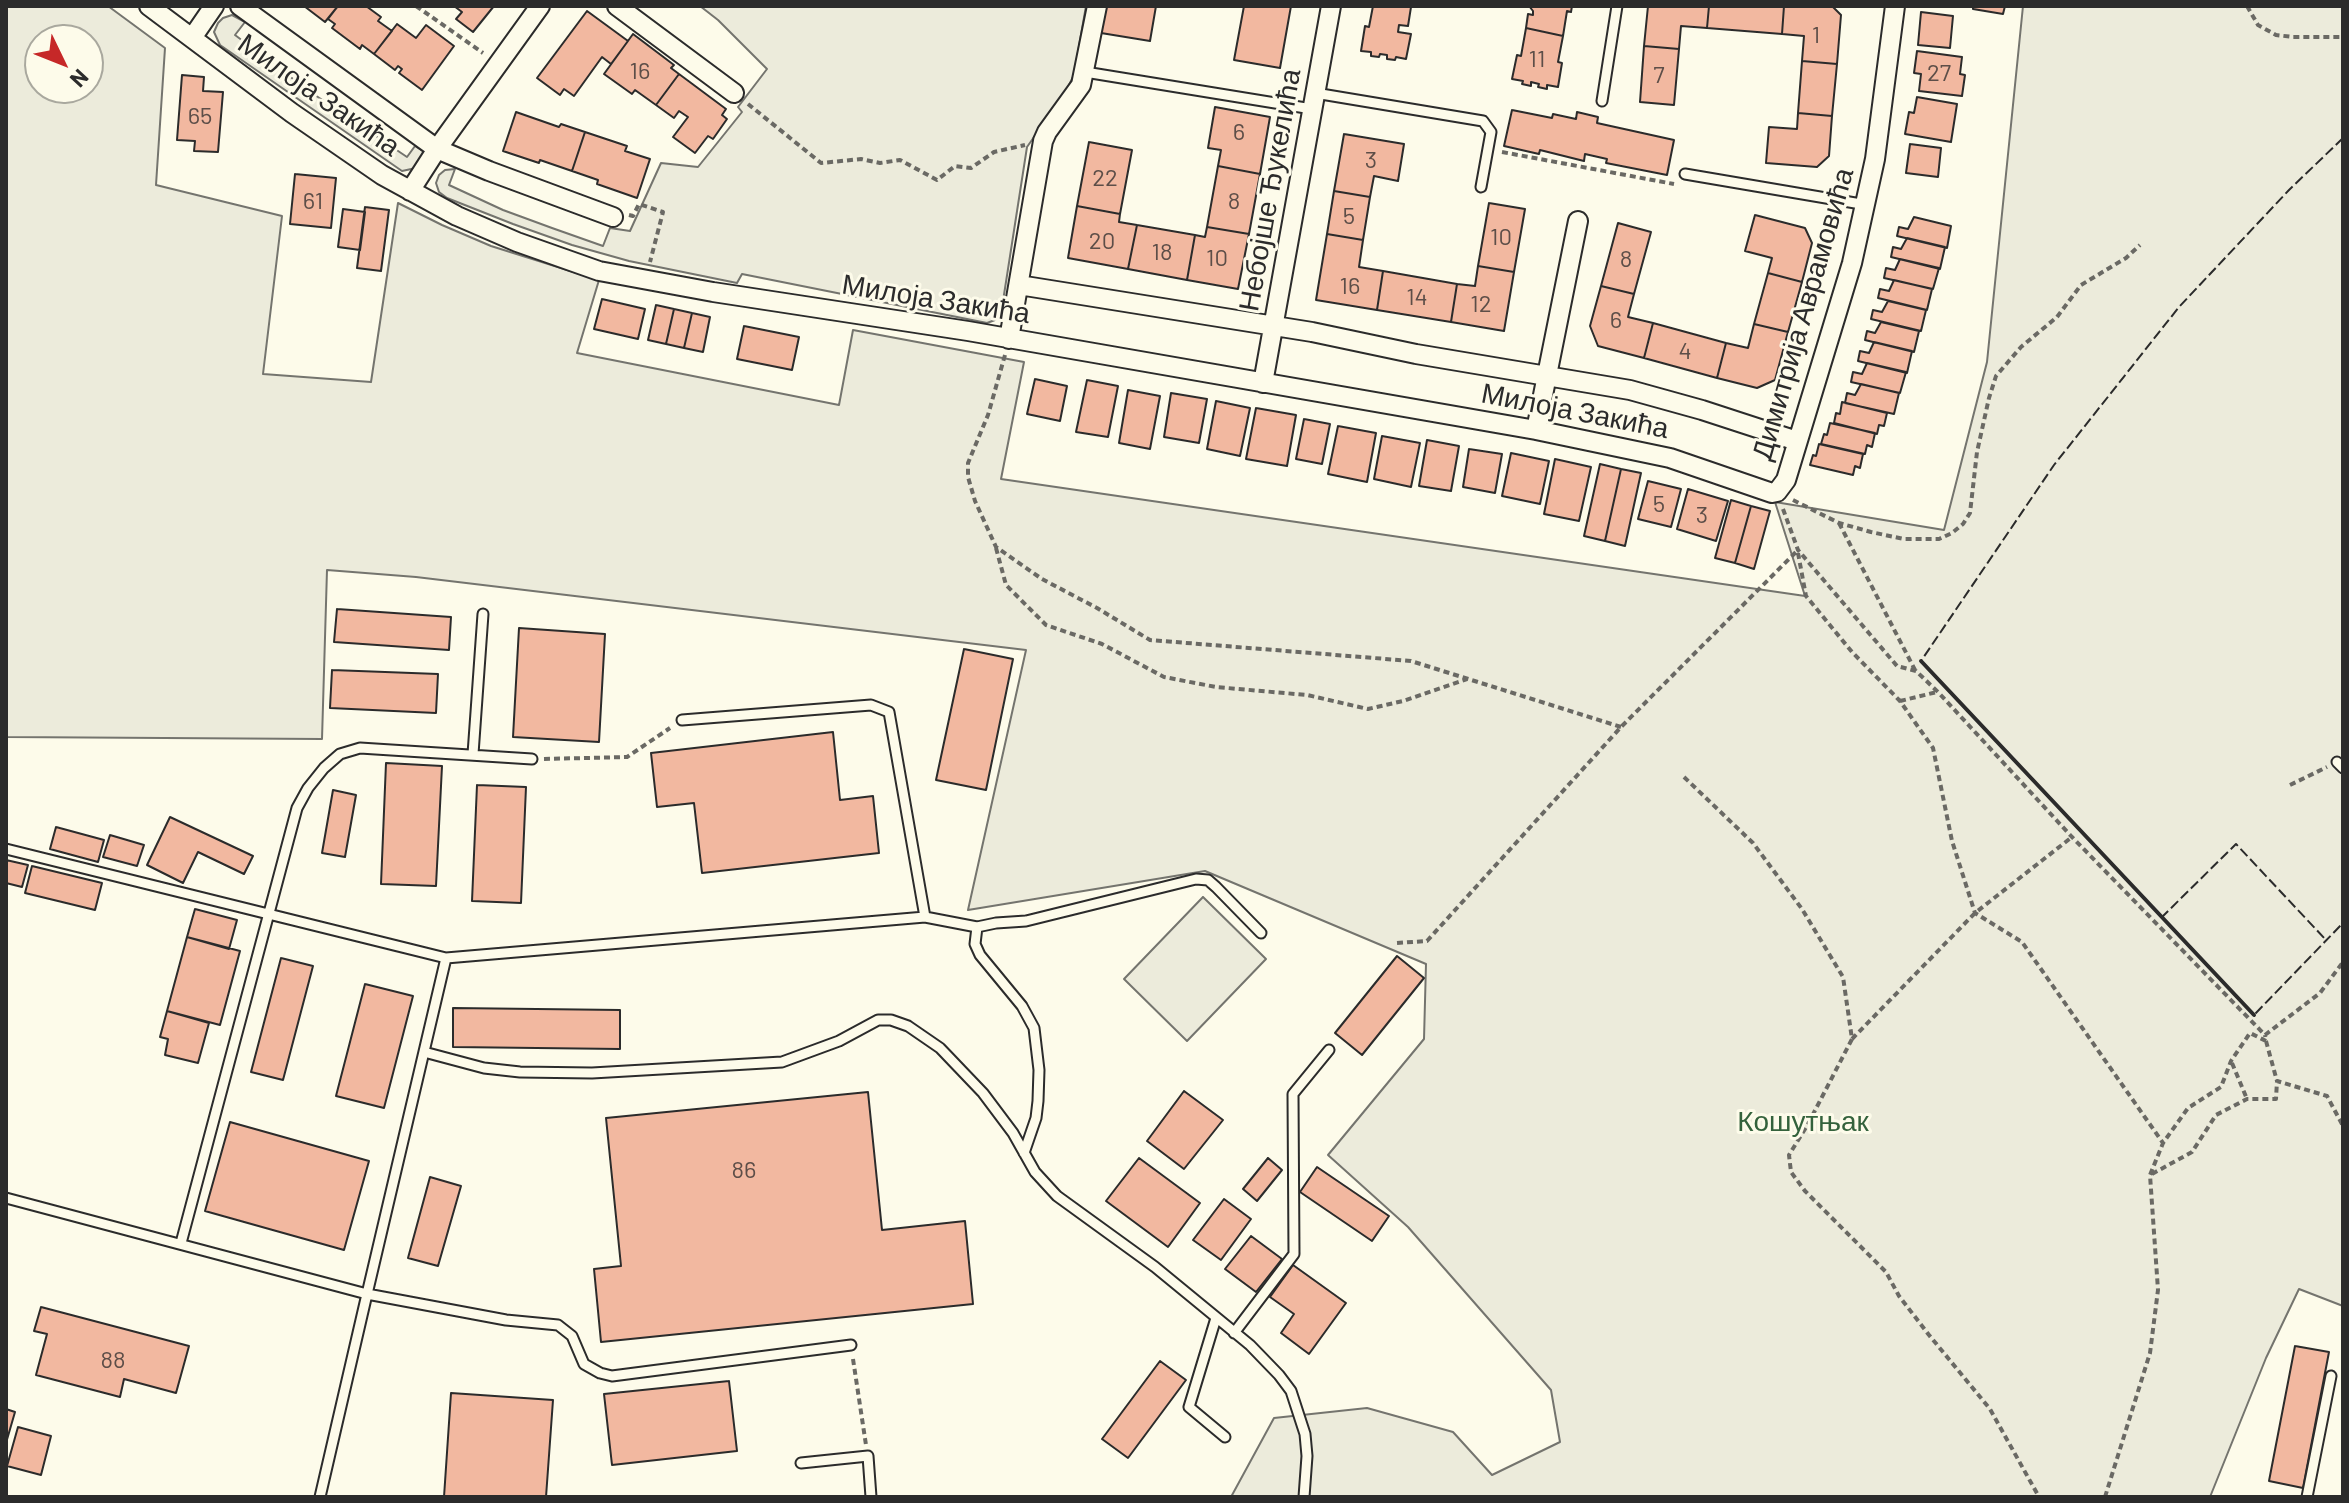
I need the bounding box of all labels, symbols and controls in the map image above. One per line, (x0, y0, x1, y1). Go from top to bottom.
house number: 1 (1812, 21, 1820, 49)
north arrow (24, 24, 104, 104)
street label: Милоја Закића (232, 27, 406, 163)
house number: 11 (1529, 45, 1545, 73)
house number: 16 (630, 57, 650, 85)
house number: 27 (1927, 59, 1951, 87)
house number: 7 (1653, 61, 1665, 89)
text: N (66, 65, 95, 93)
street label: Небојше Ђукелића (1232, 66, 1308, 314)
house number: 65 (188, 102, 212, 130)
house number: 6 (1233, 118, 1245, 146)
house number: 3 (1365, 146, 1377, 174)
house number: 22 (1092, 164, 1118, 192)
street label: Димитрија Аврамовића (1745, 164, 1861, 464)
house number: 61 (303, 187, 323, 215)
house number: 8 (1228, 187, 1240, 215)
house number: 5 (1343, 202, 1355, 230)
house number: 10 (1490, 223, 1512, 251)
house number: 20 (1089, 227, 1115, 255)
house number: 18 (1152, 238, 1172, 266)
house number: 10 (1206, 244, 1228, 272)
house number: 8 (1620, 245, 1632, 273)
street label: Милоја Закића (839, 268, 1033, 330)
house number: 16 (1340, 272, 1360, 300)
house number: 14 (1406, 283, 1428, 311)
house number: 12 (1470, 290, 1492, 318)
house number: 6 (1610, 306, 1622, 334)
house number: 4 (1678, 337, 1692, 365)
street label: Милоја Закића (1478, 376, 1672, 446)
house number: 5 (1653, 490, 1665, 518)
house number: 3 (1696, 501, 1708, 529)
park label: Кошутњак (1737, 1105, 1869, 1139)
house number: 86 (732, 1156, 756, 1184)
house number: 88 (100, 1346, 126, 1374)

